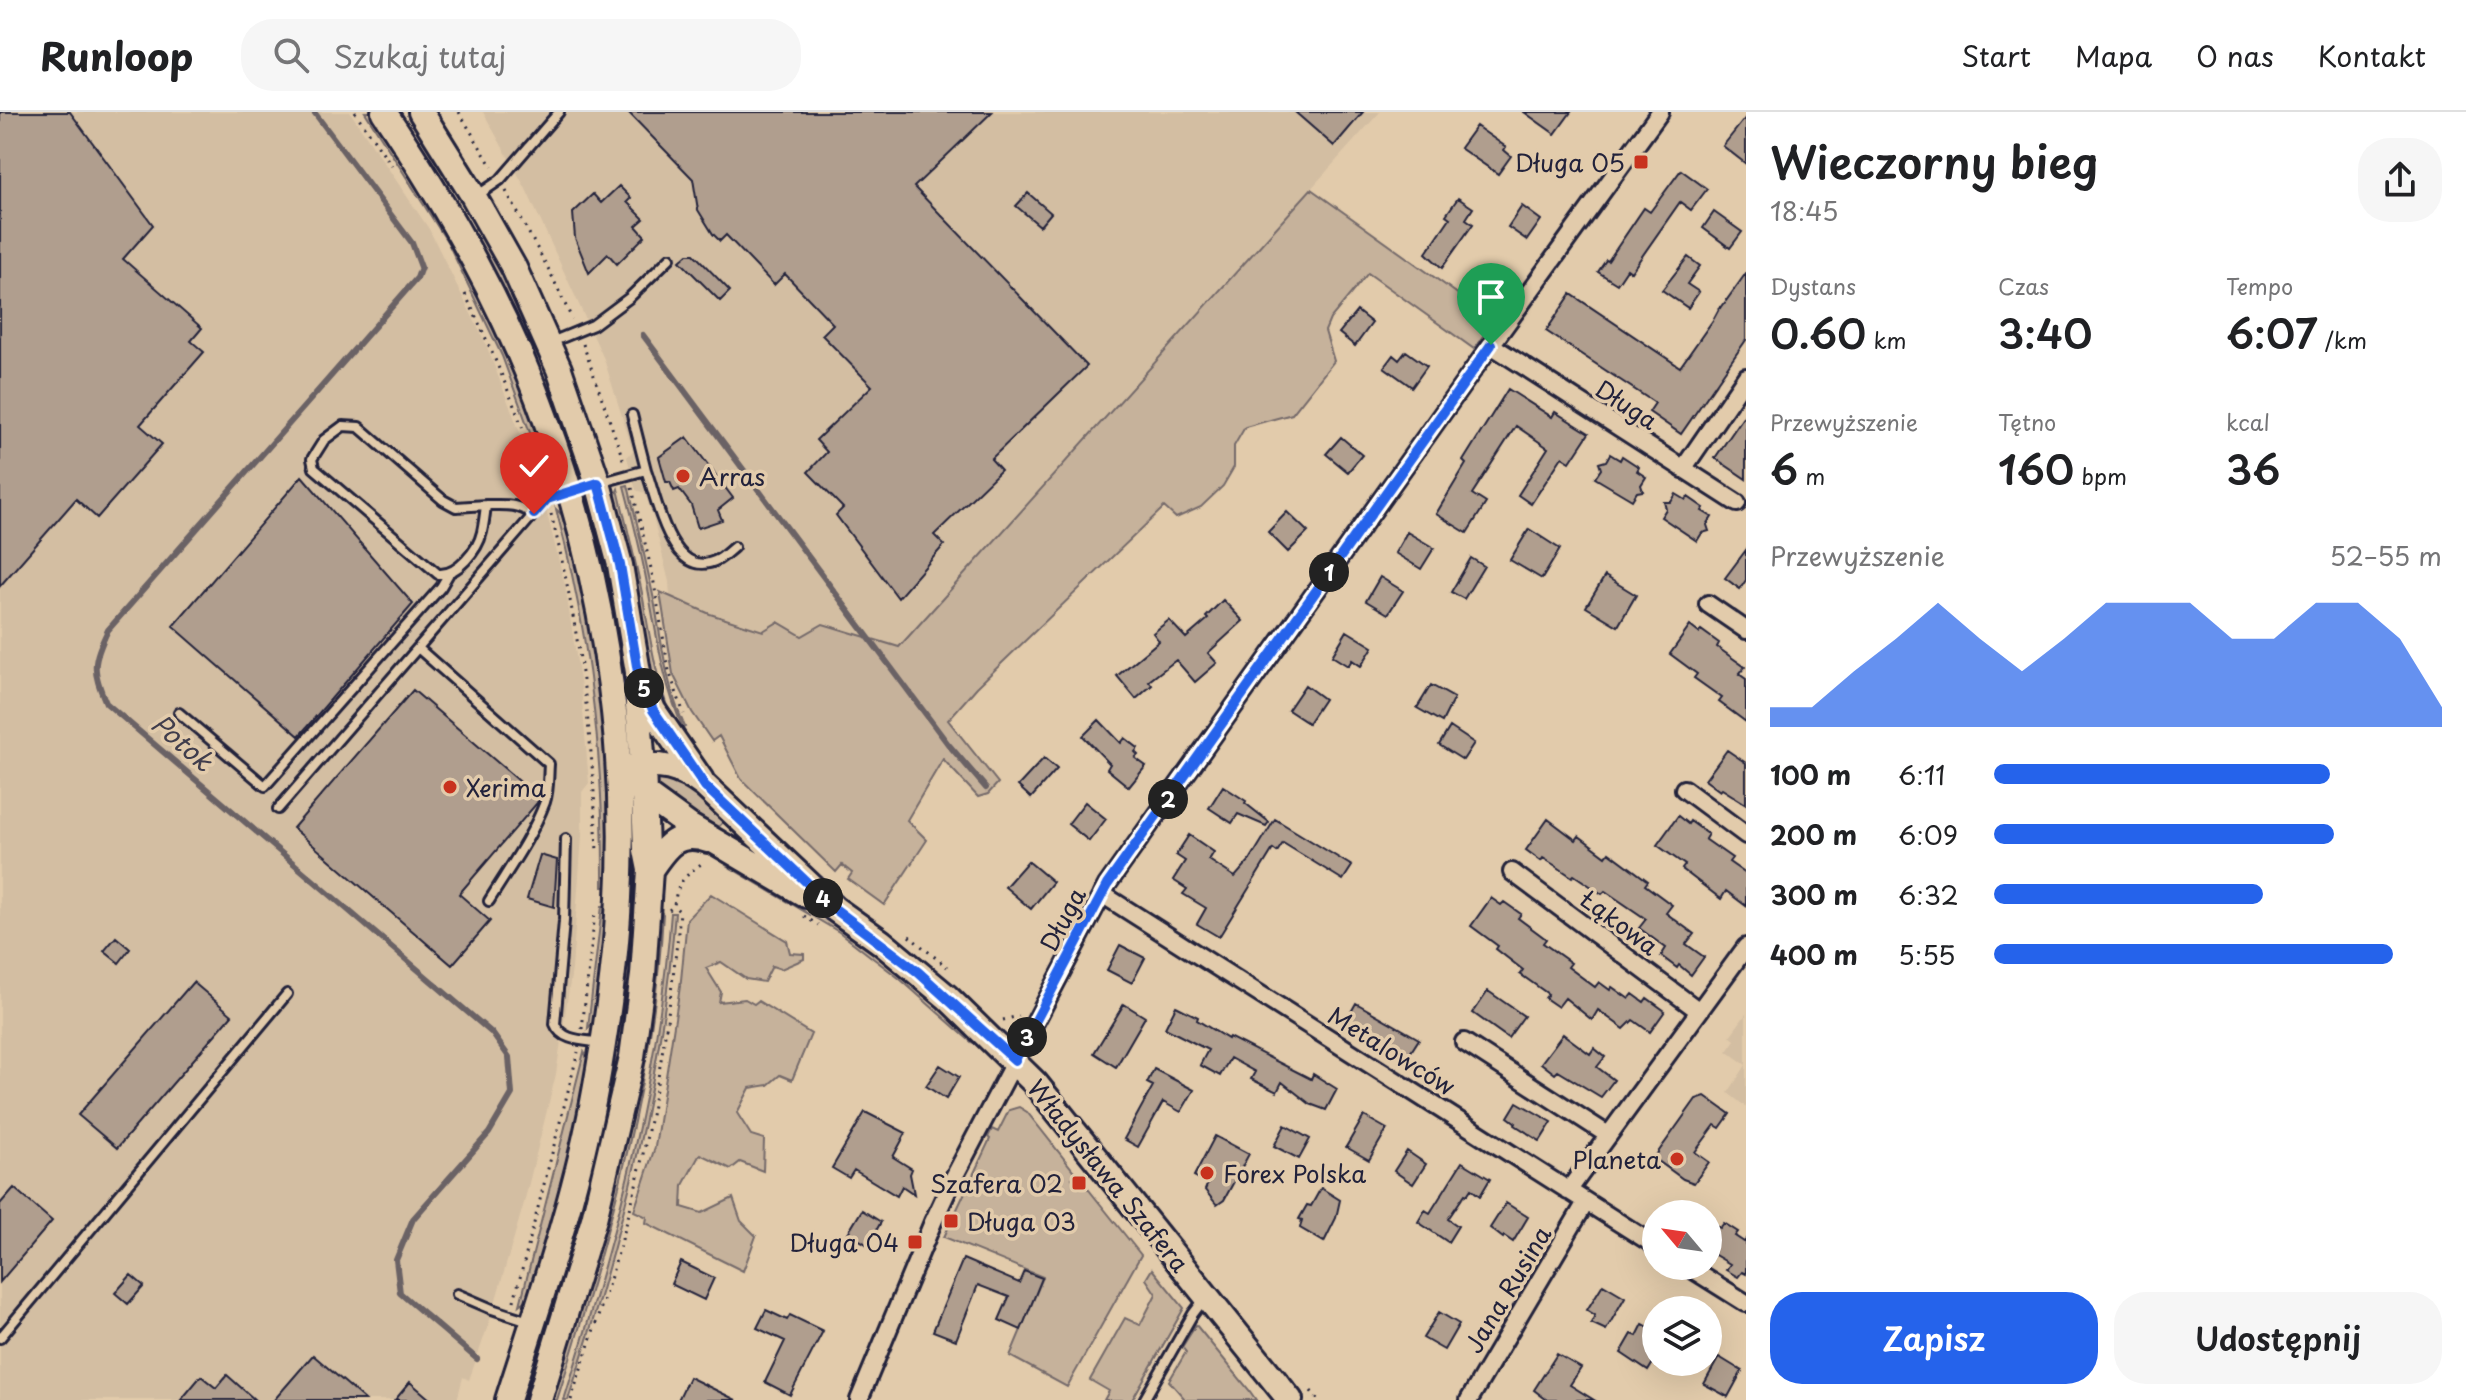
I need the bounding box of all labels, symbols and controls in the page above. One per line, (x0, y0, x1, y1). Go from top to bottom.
search box (241, 19, 801, 91)
text: Runloop (40, 27, 193, 84)
icon: search (269, 33, 313, 77)
text: Szukaj tutaj (333, 33, 506, 78)
text: Start (1961, 34, 2031, 77)
text: Mapa (2075, 34, 2152, 77)
text: O nas (2196, 34, 2274, 77)
text: Kontakt (2318, 34, 2426, 77)
text: Wieczorny bieg (1770, 128, 2098, 194)
button: share (2358, 138, 2442, 222)
place label: Długa 05 (1515, 144, 1625, 180)
marker: Długa 05 (1632, 153, 1650, 171)
text: 18:45 (1770, 191, 1839, 230)
pin (1457, 263, 1525, 345)
text: Dystans (1770, 269, 1856, 302)
text: Czas (1998, 269, 2049, 302)
text: Tempo (2226, 269, 2293, 302)
icon: arrive (1469, 275, 1513, 319)
text: 0.60 (1770, 302, 1866, 363)
text: 3:40 (1998, 302, 2092, 363)
text: 6:07 (2226, 302, 2318, 363)
text: km (1866, 323, 1907, 356)
text: /km (2318, 323, 2367, 356)
street label: Długa (1589, 370, 1665, 438)
text: Przewyższenie (1770, 405, 1918, 438)
text: Tętno (1998, 405, 2056, 438)
text: kcal (2226, 405, 2270, 438)
pin (500, 432, 568, 514)
text: 6 (1770, 438, 1798, 499)
text: 160 (1998, 438, 2074, 499)
text: 36 (2226, 438, 2280, 499)
icon: check (512, 444, 556, 488)
place label: Arras (699, 458, 765, 494)
text: m (1798, 459, 1825, 492)
text: bpm (2074, 459, 2127, 492)
marker: Arras (674, 467, 692, 485)
text: Przewyższenie (1770, 536, 1945, 575)
text: 52–55 m (2330, 536, 2442, 575)
pin: 1 (1309, 552, 1349, 592)
text: 1 (1324, 555, 1334, 588)
pin: 5 (624, 668, 664, 708)
text: 5 (637, 671, 651, 704)
water label: Potok (144, 704, 223, 780)
text: 100 m (1770, 755, 1851, 794)
text: 6:11 (1898, 755, 1945, 794)
place label: Xerima (466, 769, 546, 805)
marker: Xerima (441, 778, 459, 796)
pin: 2 (1148, 779, 1188, 819)
text: 2 (1160, 782, 1176, 815)
text: 200 m (1770, 815, 1857, 854)
text: 6:09 (1898, 815, 1958, 854)
text: 300 m (1770, 875, 1858, 914)
text: 6:32 (1898, 875, 1959, 914)
pin: 4 (803, 878, 843, 918)
street label: Łąkowa (1573, 880, 1666, 963)
text: 4 (816, 881, 830, 914)
street label: Długa (1030, 881, 1094, 957)
text: 400 m (1770, 935, 1858, 974)
text: 5:55 (1898, 935, 1956, 974)
street label: Metalowców (1322, 997, 1463, 1104)
pin: 3 (1007, 1017, 1047, 1057)
text: 3 (1020, 1020, 1034, 1053)
street label: Władysława Szafera (1020, 1071, 1199, 1280)
place label: Planeta (1572, 1141, 1661, 1177)
marker: Planeta (1668, 1150, 1686, 1168)
place label: Forex Polska (1223, 1155, 1366, 1191)
marker: Forex Polska (1198, 1164, 1216, 1182)
place label: Szafera 02 (930, 1165, 1063, 1201)
marker: Szafera 02 (1070, 1174, 1088, 1192)
north arrow (1642, 1200, 1722, 1280)
map controls (1642, 1200, 1722, 1376)
place label: Długa 03 (967, 1203, 1076, 1239)
marker: Długa 03 (942, 1212, 960, 1230)
street label: Jana Rusina (1455, 1219, 1559, 1359)
place label: Długa 04 (790, 1224, 899, 1260)
marker: Długa 04 (906, 1233, 924, 1251)
button: Zapisz (1770, 1292, 2098, 1384)
button: Udostępnij (2114, 1292, 2442, 1384)
button: layers (1642, 1296, 1722, 1376)

